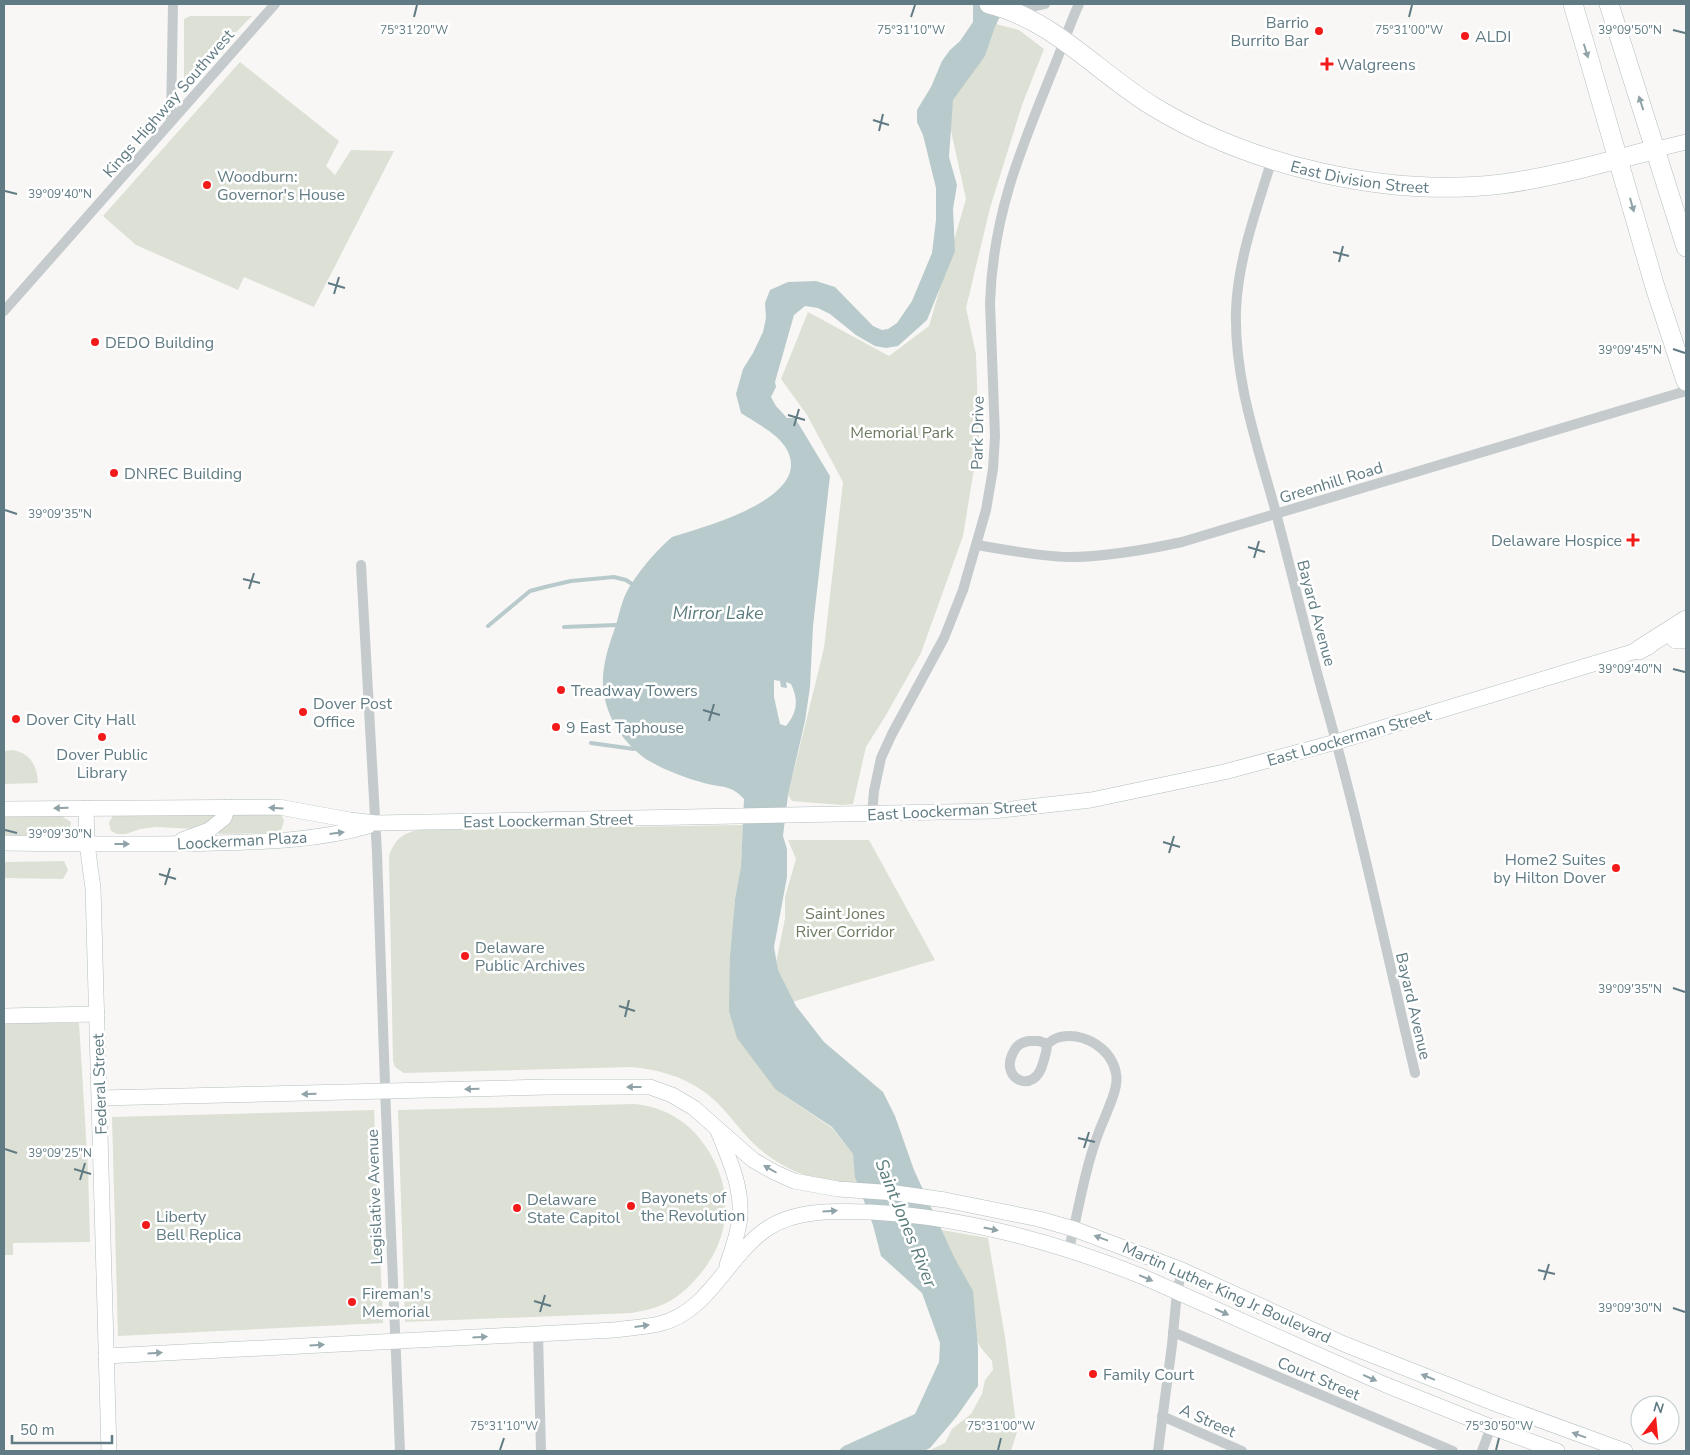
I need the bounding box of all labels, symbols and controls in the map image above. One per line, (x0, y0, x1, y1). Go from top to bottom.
place label: Barrio Burrito Bar (1230, 12, 1309, 52)
text: 75°31'20"W (380, 22, 448, 38)
text: 75°31'10"W (877, 22, 945, 38)
text: 75°31'00"W (1375, 22, 1443, 38)
text: 39°09'50"N (1598, 22, 1662, 38)
street label: Kings Highway Southwest (98, 25, 240, 182)
marker: Barrio Burrito Bar (1313, 25, 1325, 37)
place label: ALDI (1475, 26, 1511, 48)
marker: ALDI (1459, 30, 1471, 42)
one-way arrow (1583, 43, 1591, 58)
place label: Walgreens (1337, 54, 1416, 76)
marker: Walgreens (1321, 58, 1333, 70)
one-way arrow (1637, 95, 1645, 110)
street label: East Division Street (1288, 156, 1430, 199)
place label: Woodburn: Governor's House (217, 166, 345, 206)
marker: Woodburn: Governor's House (201, 179, 213, 191)
text: 39°09'40"N (28, 186, 92, 202)
one-way arrow (1629, 198, 1637, 213)
place label: DEDO Building (105, 332, 214, 354)
marker: DEDO Building (89, 336, 101, 348)
text: 39°09'45"N (1598, 342, 1662, 358)
street label: Park Drive (966, 396, 990, 470)
park label: Memorial Park (850, 422, 955, 444)
street label: Greenhill Road (1277, 457, 1386, 509)
place label: DNREC Building (124, 463, 242, 485)
marker: DNREC Building (108, 467, 120, 479)
text: 39°09'35"N (28, 506, 92, 522)
place label: Delaware Hospice (1491, 530, 1622, 552)
marker: Delaware Hospice (1626, 533, 1640, 547)
street label: Bayard Avenue (1291, 558, 1341, 669)
water label: Mirror Lake (672, 601, 764, 625)
text: 39°09'40"N (1598, 661, 1662, 677)
place label: Treadway Towers (571, 680, 698, 702)
marker: Treadway Towers (555, 684, 567, 696)
place label: Dover Post Office (313, 693, 392, 733)
street label: East Loockerman Street (1265, 704, 1434, 772)
marker: Dover Post Office (297, 706, 309, 718)
place label: Dover City Hall (26, 709, 136, 731)
marker: Dover City Hall (10, 713, 22, 725)
place label: 9 East Taphouse (566, 717, 684, 739)
marker: 9 East Taphouse (550, 721, 562, 733)
marker: Dover Public Library (96, 731, 108, 743)
place label: Dover Public Library (56, 744, 148, 784)
street label: East Loockerman Street (867, 796, 1038, 826)
one-way arrow (267, 803, 283, 811)
one-way arrow (53, 805, 69, 813)
street label: East Loockerman Street (463, 809, 634, 833)
text: 39°09'30"N (28, 826, 92, 842)
street label: Loockerman Plaza (176, 827, 308, 855)
one-way arrow (329, 829, 345, 837)
one-way arrow (115, 840, 131, 848)
place label: Home2 Suites by Hilton Dover (1493, 849, 1606, 889)
marker: Home2 Suites by Hilton Dover (1610, 862, 1622, 874)
park label: Saint Jones River Corridor (795, 903, 895, 943)
place label: Delaware Public Archives (475, 937, 585, 977)
marker: Delaware Public Archives (459, 950, 471, 962)
street label: Bayard Avenue (1390, 951, 1436, 1062)
text: 39°09'35"N (1598, 981, 1662, 997)
street label: Federal Street (87, 1032, 113, 1135)
one-way arrow (626, 1083, 642, 1091)
one-way arrow (463, 1086, 479, 1094)
one-way arrow (301, 1090, 317, 1098)
street label: Legislative Avenue (362, 1129, 388, 1265)
text: 39°09'25"N (28, 1145, 92, 1161)
water label: Saint Jones River (869, 1155, 943, 1291)
one-way arrow (763, 1165, 776, 1174)
place label: Bayonets of the Revolution (641, 1187, 745, 1227)
place label: Delaware State Capitol (527, 1189, 620, 1229)
marker: Bayonets of the Revolution (625, 1200, 637, 1212)
marker: Delaware State Capitol (511, 1202, 523, 1214)
place label: Liberty Bell Replica (156, 1206, 242, 1246)
one-way arrow (822, 1207, 838, 1215)
marker: Liberty Bell Replica (140, 1219, 152, 1231)
one-way arrow (983, 1225, 998, 1233)
one-way arrow (1093, 1234, 1108, 1242)
street label: Martin Luther King Jr Boulevard (1119, 1237, 1334, 1349)
one-way arrow (1138, 1275, 1153, 1283)
place label: Fireman's Memorial (362, 1283, 431, 1323)
marker: Fireman's Memorial (346, 1296, 358, 1308)
text: 39°09'30"N (1598, 1300, 1662, 1316)
one-way arrow (1215, 1308, 1229, 1316)
one-way arrow (634, 1322, 650, 1330)
one-way arrow (472, 1332, 488, 1340)
one-way arrow (310, 1341, 326, 1349)
one-way arrow (147, 1349, 163, 1357)
street label: Court Street (1274, 1352, 1364, 1406)
place label: Family Court (1103, 1364, 1194, 1386)
marker: Family Court (1087, 1368, 1099, 1380)
one-way arrow (1420, 1373, 1435, 1380)
one-way arrow (1363, 1374, 1377, 1382)
north arrow (1630, 1395, 1680, 1445)
text: N (1651, 1397, 1666, 1419)
street label: A Street (1176, 1399, 1240, 1443)
scale bar (12, 1412, 112, 1444)
text: 75°31'10"W (470, 1418, 538, 1434)
text: 75°31'00"W (967, 1418, 1035, 1434)
text: 75°30'50"W (1465, 1418, 1533, 1434)
text: 50 m (20, 1420, 55, 1440)
one-way arrow (1572, 1431, 1587, 1438)

